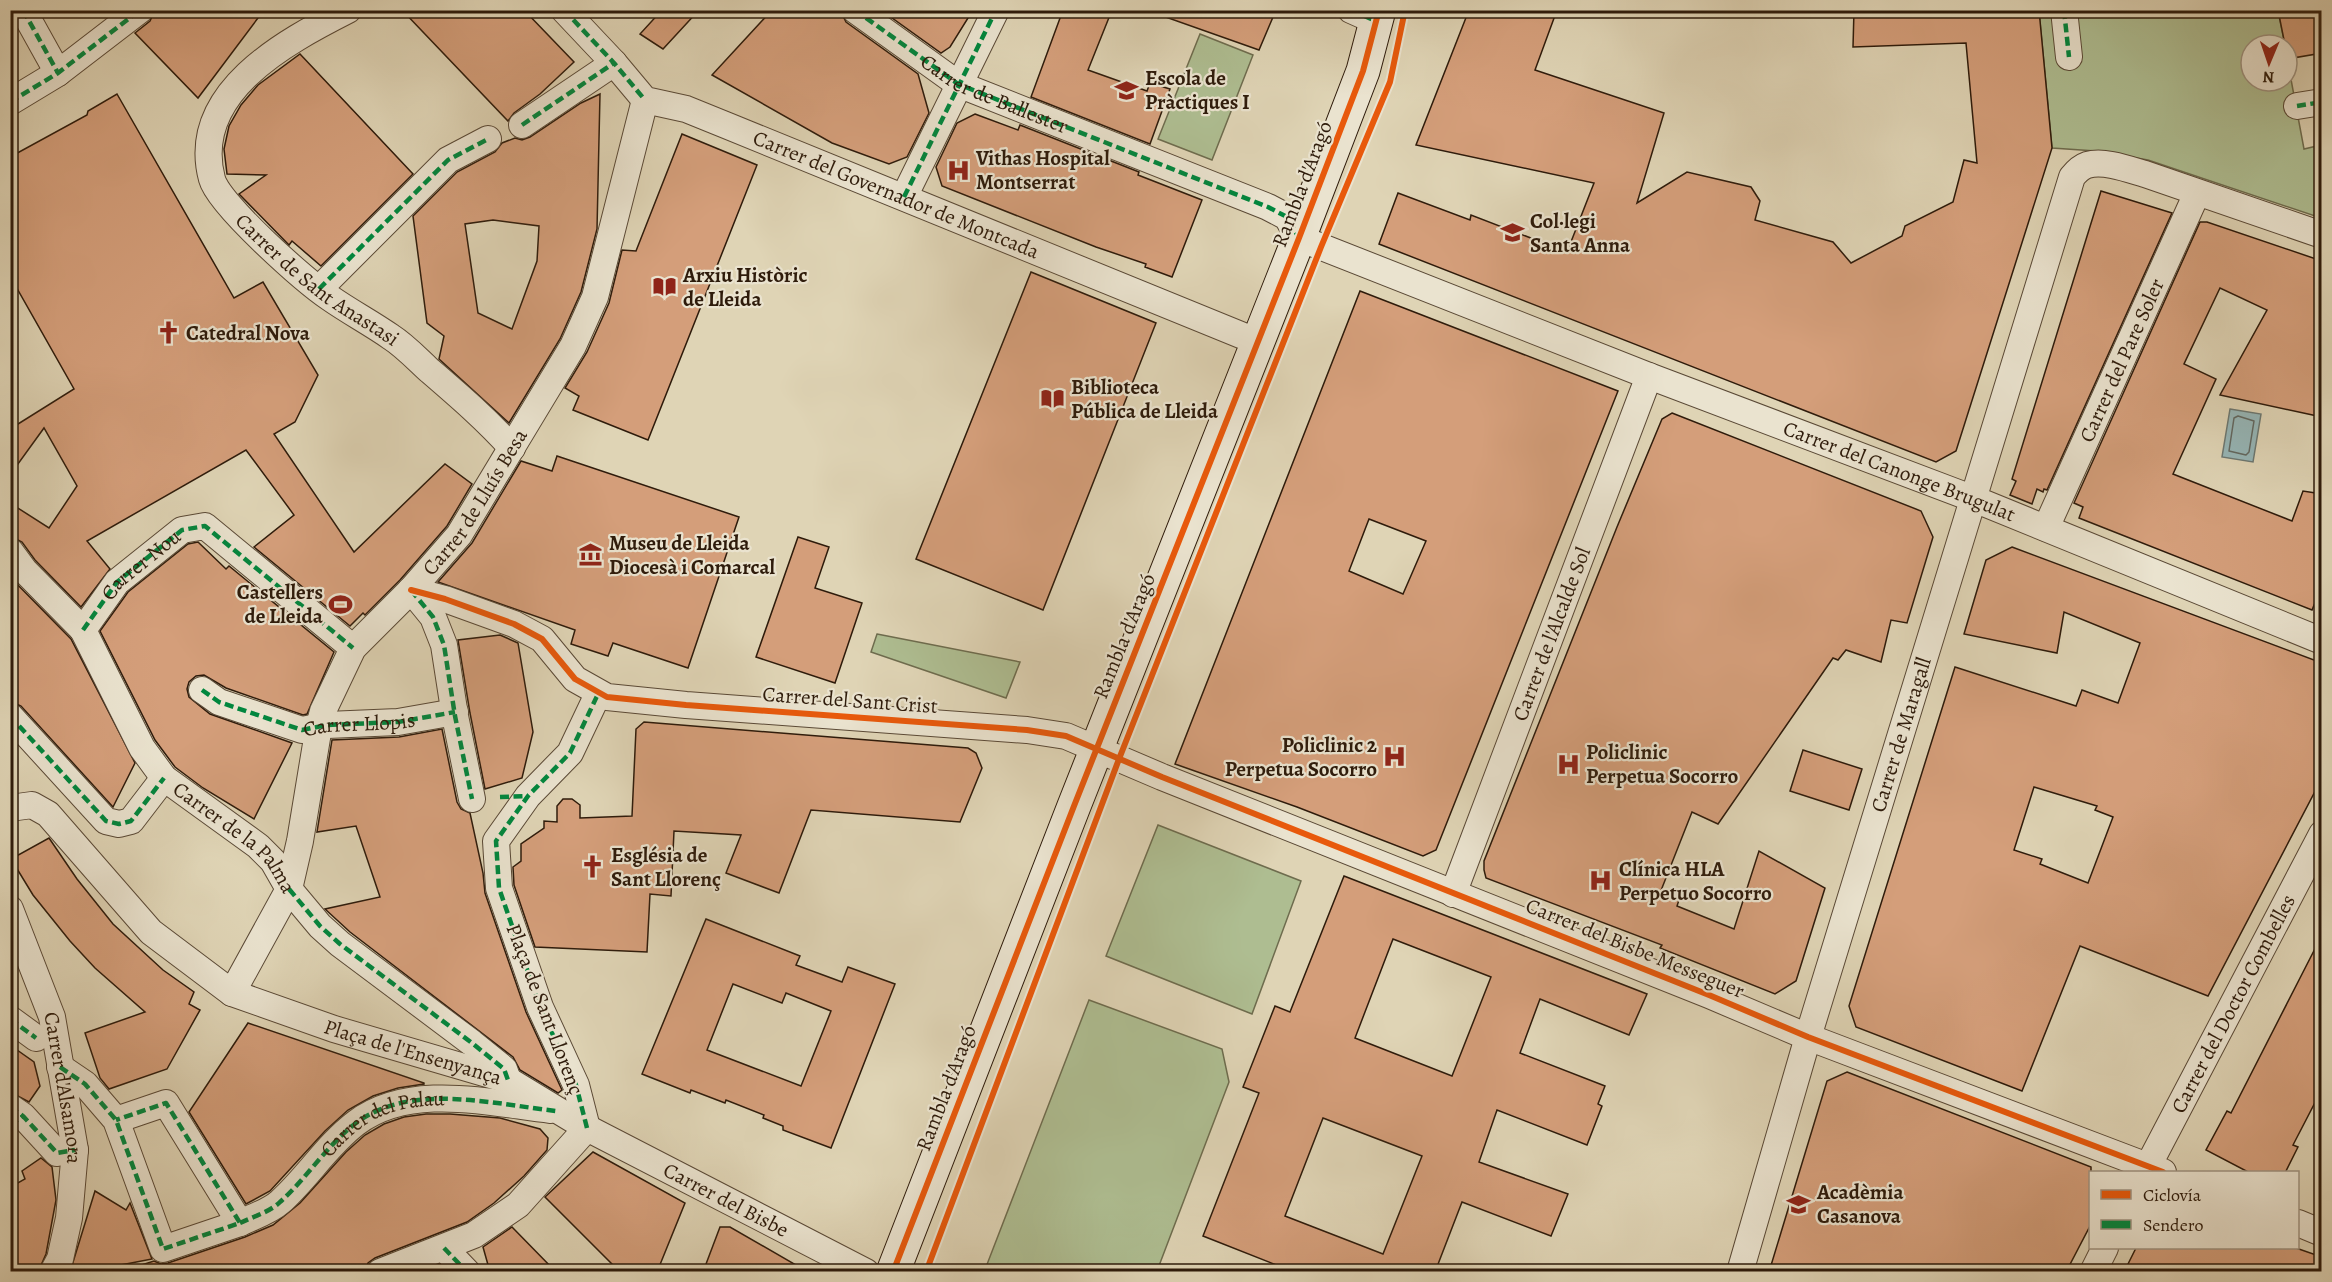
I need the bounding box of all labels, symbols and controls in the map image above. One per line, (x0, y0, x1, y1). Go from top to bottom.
north arrow (2239, 33, 2299, 93)
street label: Carrer de Ballester (915, 48, 1072, 140)
place label: Escola de Pràctiques I (1145, 64, 1250, 116)
text: N (2262, 66, 2275, 88)
school or university icon: Escola de Pràctiques I (1114, 77, 1140, 103)
street label: Rambla d'Aragó (1265, 117, 1339, 251)
street label: Carrer del Governador de Montcada (749, 124, 1044, 265)
place label: Vithas Hospital Montserrat (975, 144, 1110, 196)
hospital icon: Vithas Hospital Montserrat (945, 157, 971, 183)
street label: Carrer de Sant Anastasi (229, 207, 405, 353)
place label: Col·legi Santa Anna (1530, 207, 1631, 259)
school or university icon: Col·legi Santa Anna (1499, 220, 1525, 246)
place label: Arxiu Històric de Lleida (682, 261, 808, 313)
library icon: Arxiu Històric de Lleida (652, 274, 678, 300)
street label: Carrer del Pare Soler (2073, 274, 2171, 447)
place label: Catedral Nova (186, 319, 311, 347)
church icon: Catedral Nova (155, 320, 181, 346)
place label: Biblioteca Pública de Lleida (1071, 373, 1219, 425)
library icon: Biblioteca Pública de Lleida (1040, 386, 1066, 412)
street label: Carrer del Canonge Brugulat (1779, 414, 2020, 528)
street label: Carrer de Lluís Besa (416, 423, 534, 581)
street label: Carrer Nou (94, 522, 187, 606)
place label: Museu de Lleida Diocesà i Comarcal (609, 529, 776, 581)
museum icon: Museu de Lleida Diocesà i Comarcal (578, 542, 604, 568)
street label: Carrer de l'Alcalde Sol (1506, 543, 1597, 725)
street label: Rambla d'Aragó (1086, 569, 1162, 703)
place label: Castellers de Lleida (237, 578, 324, 630)
sports icon: Castellers de Lleida (328, 591, 354, 617)
street label: Carrer de Maragall (1864, 654, 1938, 815)
street label: Carrer del Sant Crist (761, 680, 939, 720)
street label: Carrer Llopis (301, 705, 417, 743)
place label: Policlinic 2 Perpetua Socorro (1225, 731, 1377, 783)
place label: Policlinic Perpetua Socorro (1586, 738, 1738, 790)
hospital icon: Policlinic 2 Perpetua Socorro (1382, 744, 1408, 770)
hospital icon: Policlinic Perpetua Socorro (1555, 751, 1581, 777)
street label: Carrer de la Palma (167, 775, 303, 898)
place label: Església de Sant Llorenç (611, 841, 721, 893)
church icon: Església de Sant Llorenç (580, 854, 606, 880)
place label: Clínica HLA Perpetuo Socorro (1619, 855, 1772, 907)
hospital icon: Clínica HLA Perpetuo Socorro (1588, 868, 1614, 894)
street label: Carrer del Doctor Combelles (2164, 889, 2302, 1118)
street label: Carrer del Bisbe Messeguer (1522, 891, 1748, 1005)
street label: Plaça de Sant Llorenç (500, 920, 591, 1099)
street label: Carrer d'Alsamora (37, 1010, 89, 1166)
street label: Plaça de l'Ensenyança (320, 1013, 505, 1092)
street label: Rambla d'Aragó (909, 1021, 983, 1155)
street label: Carrer del Palau (314, 1084, 445, 1163)
street label: Carrer del Bisbe (659, 1156, 793, 1244)
legend (2089, 1171, 2299, 1249)
place label: Acadèmia Casanova (1816, 1178, 1904, 1230)
text: Ciclovía (2143, 1183, 2202, 1207)
school or university icon: Acadèmia Casanova (1786, 1191, 1812, 1217)
text: Sendero (2143, 1213, 2204, 1237)

